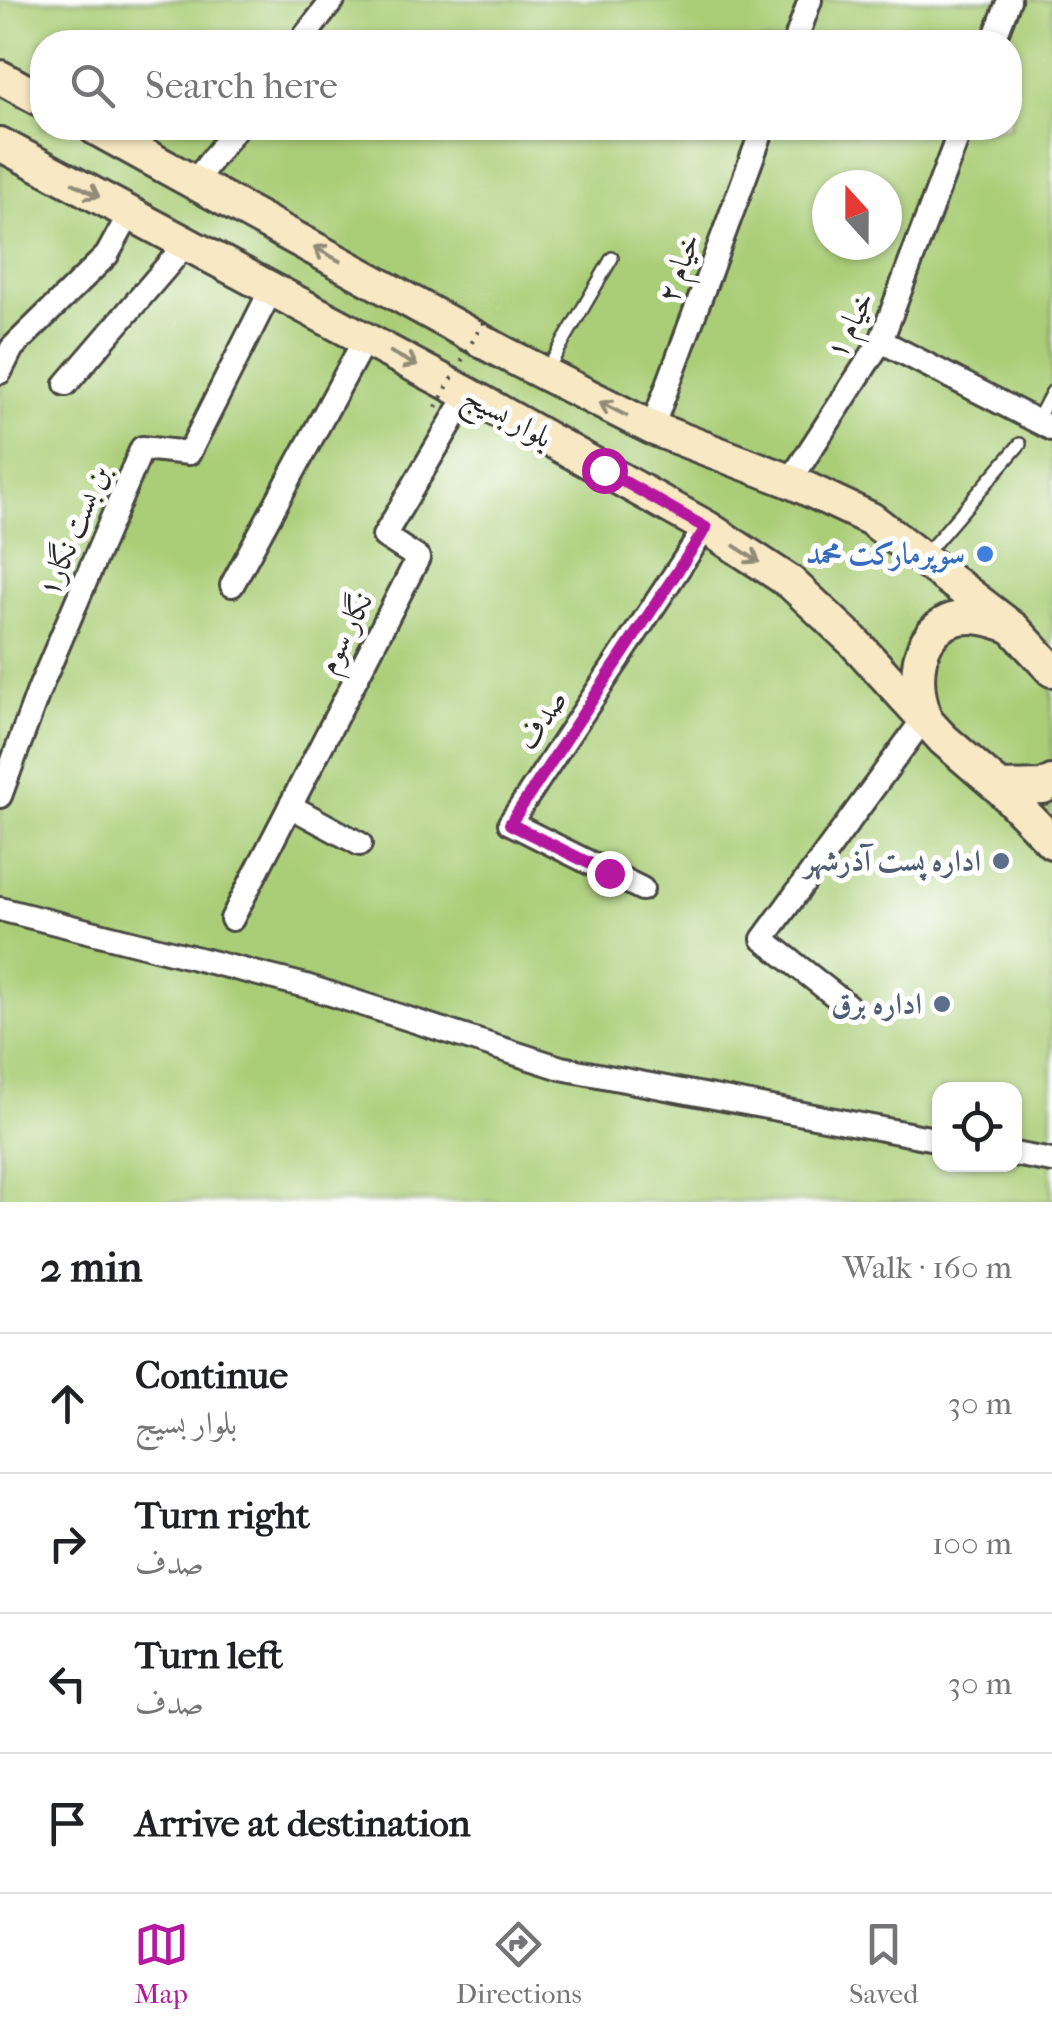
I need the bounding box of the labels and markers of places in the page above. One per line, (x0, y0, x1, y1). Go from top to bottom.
place label: سوپرمارکت محمد (806, 537, 965, 574)
marker: سوپرمارکت محمد (974, 543, 996, 565)
place label: اداره پست آذرشهر (801, 843, 981, 881)
marker: اداره پست آذرشهر (990, 850, 1012, 872)
place label: اداره برق (831, 987, 922, 1022)
marker: اداره برق (931, 993, 953, 1015)

